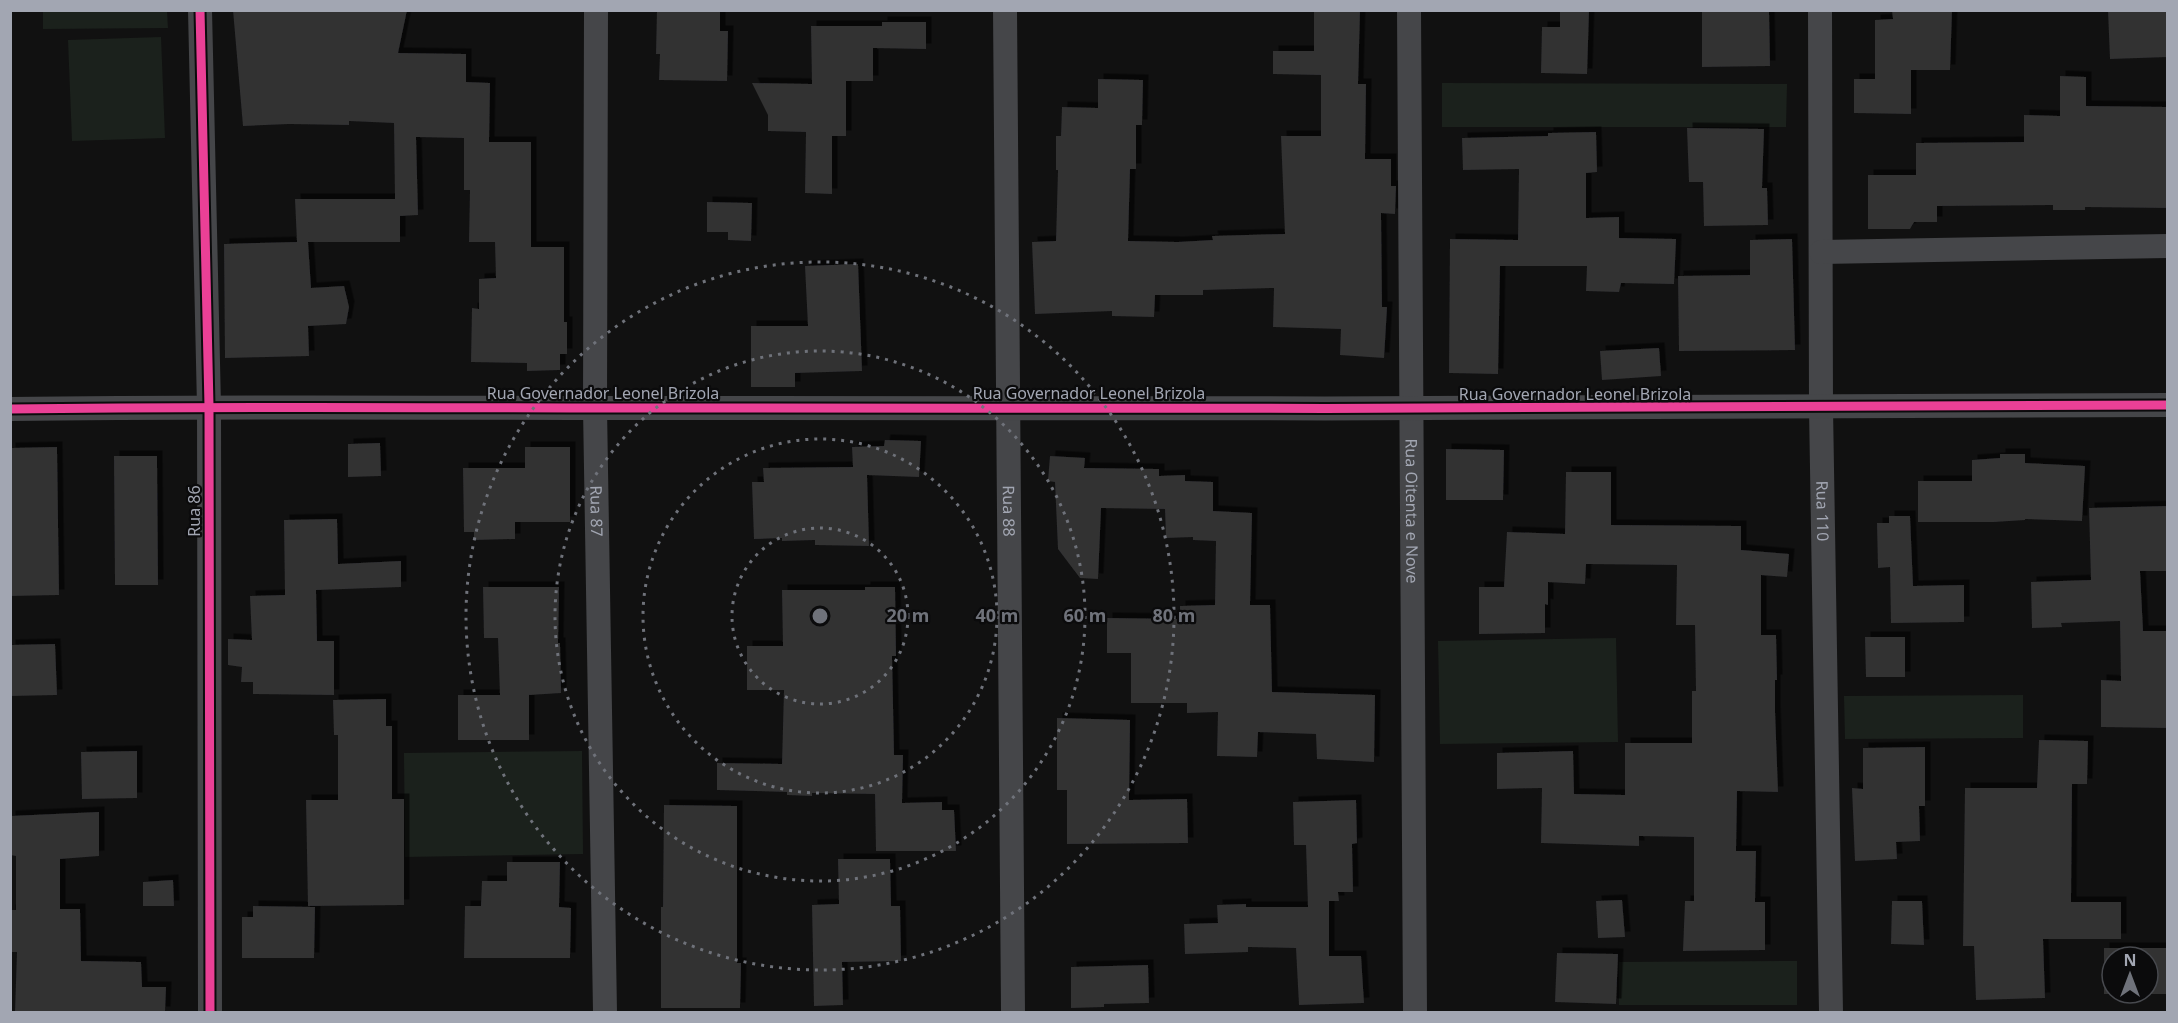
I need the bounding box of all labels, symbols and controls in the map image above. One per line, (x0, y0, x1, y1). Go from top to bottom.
street label: Rua Governador Leonel Brizola (487, 382, 719, 404)
street label: Rua Governador Leonel Brizola (973, 382, 1205, 404)
street label: Rua Governador Leonel Brizola (1459, 383, 1691, 405)
street label: Rua Oitenta e Nove (1401, 438, 1423, 584)
street label: Rua 110 (1811, 481, 1834, 541)
street label: Rua 86 (183, 485, 205, 537)
street label: Rua 87 (585, 485, 608, 537)
street label: Rua 88 (998, 485, 1020, 537)
text: 20 m (887, 603, 929, 627)
text: 40 m (976, 603, 1018, 627)
text: 60 m (1064, 603, 1106, 627)
text: 80 m (1153, 603, 1195, 627)
centre of rings (810, 606, 830, 626)
north arrow (2100, 945, 2160, 1005)
text: N (2123, 949, 2137, 971)

